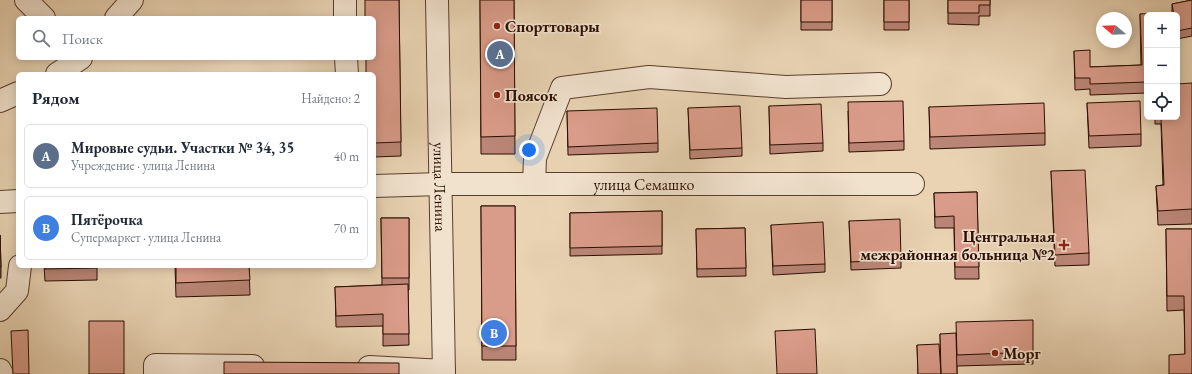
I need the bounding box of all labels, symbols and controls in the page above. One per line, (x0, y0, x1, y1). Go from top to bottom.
north arrow (1096, 12, 1132, 48)
map controls (1144, 12, 1180, 120)
button: + (1144, 12, 1180, 48)
search box (16, 16, 376, 60)
place label: Спорттовары (505, 16, 600, 37)
marker: Спорттовары (492, 21, 502, 31)
icon: search (30, 27, 52, 49)
text: Поиск (62, 29, 103, 48)
pin: A (487, 39, 513, 69)
button: − (1144, 48, 1180, 84)
button: locate (1144, 84, 1180, 120)
place label: Поясок (505, 85, 557, 106)
text: Рядом (32, 87, 80, 109)
text: Найдено: 2 (301, 90, 360, 107)
marker: Поясок (492, 90, 502, 100)
text: Мировые судьи. Участки № 34, 35 (71, 138, 294, 157)
your location (519, 140, 539, 160)
street label: улица Ленина (429, 142, 451, 233)
text: A (41, 148, 51, 165)
text: 40 m (334, 148, 359, 165)
text: Учреждение · улица Ленина (71, 157, 215, 174)
street label: улица Семашко (593, 174, 695, 195)
text: Пятёрочка (71, 210, 143, 229)
text: B (42, 220, 50, 237)
text: 70 m (334, 220, 359, 237)
place label: Центральная межрайонная больница №2 (860, 226, 1056, 265)
text: Супермаркет · улица Ленина (71, 229, 221, 246)
marker: Центральная межрайонная больница №2 (1058, 239, 1070, 251)
pin: B (481, 318, 507, 348)
place label: Морг (1003, 343, 1041, 364)
marker: Морг (990, 348, 1000, 358)

